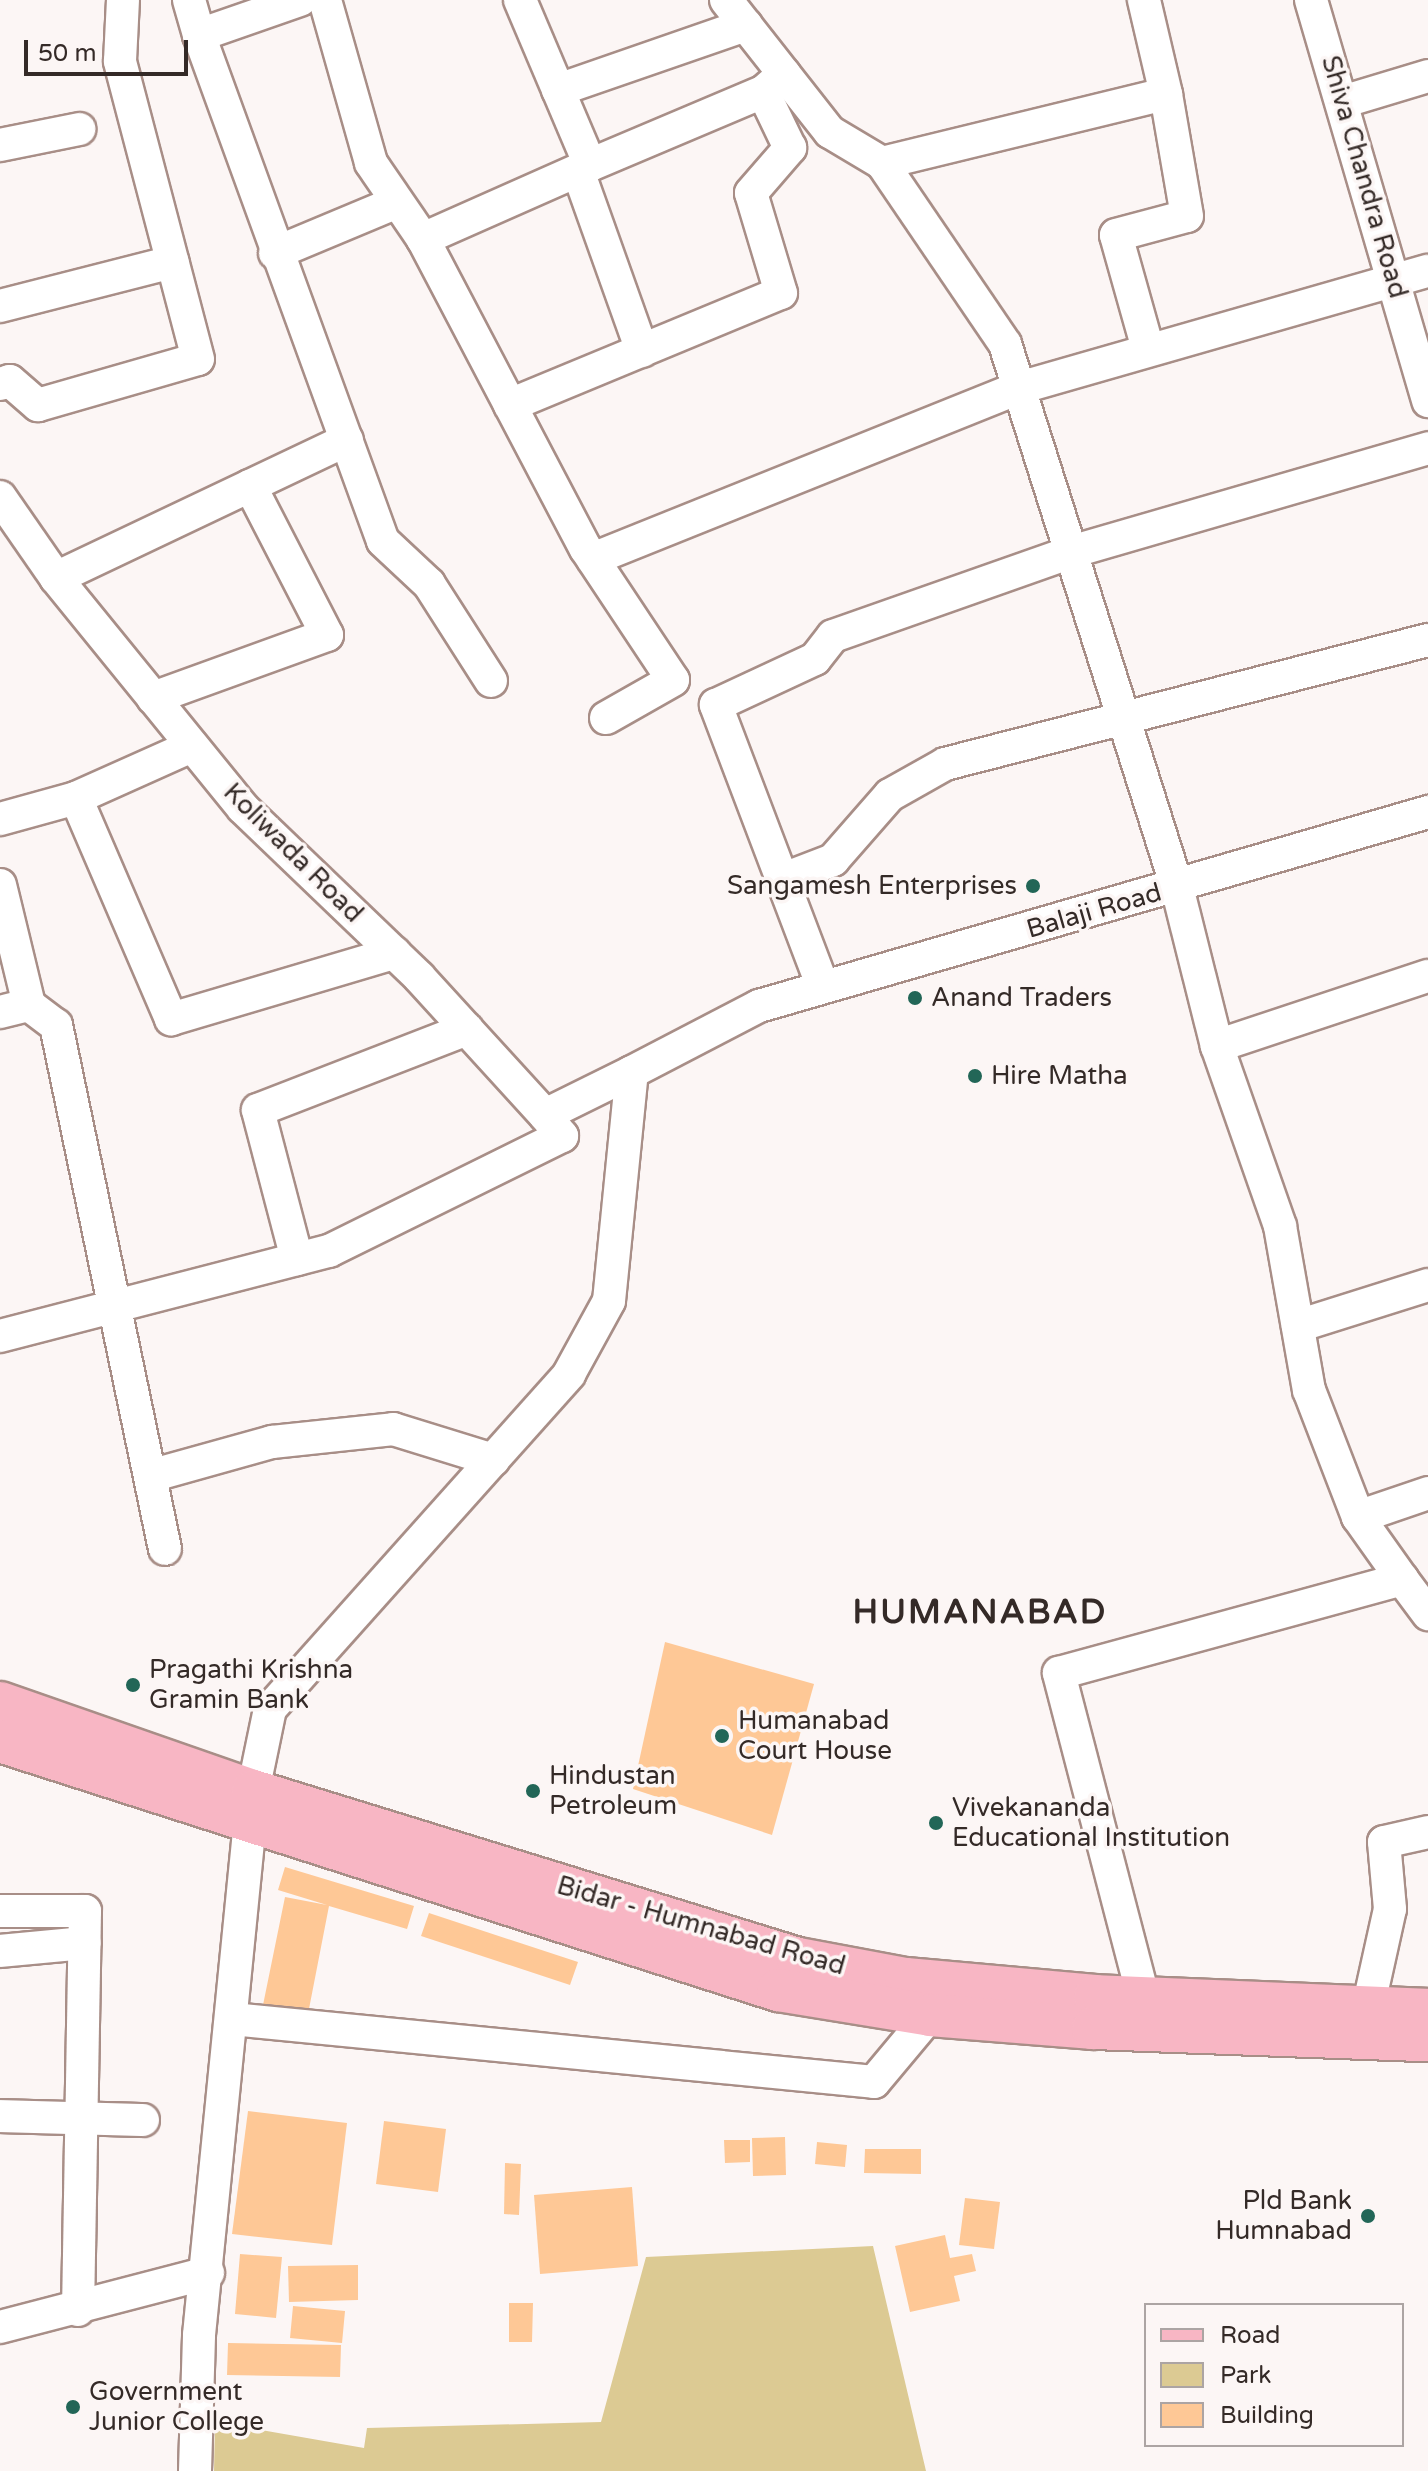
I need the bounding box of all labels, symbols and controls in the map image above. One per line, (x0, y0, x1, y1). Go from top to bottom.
scale bar (28, 24, 192, 74)
text: 50 m (38, 39, 96, 68)
street label: Shiva Chandra Road (1314, 52, 1414, 302)
street label: Koliwada Road (217, 777, 369, 929)
place label: Sangamesh Enterprises (727, 870, 1017, 902)
street label: Balaji Road (1023, 877, 1165, 945)
marker: Sangamesh Enterprises (1024, 877, 1042, 895)
place label: Anand Traders (931, 982, 1112, 1014)
marker: Anand Traders (906, 989, 924, 1007)
place label: Hire Matha (991, 1060, 1128, 1092)
marker: Hire Matha (966, 1067, 984, 1085)
district label: HUMANABAD (853, 1593, 1107, 1633)
place label: Pragathi Krishna Gramin Bank (149, 1654, 353, 1716)
marker: Pragathi Krishna Gramin Bank (124, 1676, 142, 1694)
place label: Humanabad Court House (738, 1705, 892, 1766)
marker: Humanabad Court House (713, 1727, 731, 1745)
place label: Hindustan Petroleum (549, 1760, 677, 1822)
marker: Hindustan Petroleum (524, 1782, 542, 1800)
place label: Vivekananda Educational Institution (952, 1792, 1230, 1854)
marker: Vivekananda Educational Institution (927, 1814, 945, 1832)
street label: Bidar - Humnabad Road (553, 1870, 849, 1982)
place label: Pld Bank Humnabad (1215, 2185, 1352, 2246)
marker: Pld Bank Humnabad (1359, 2207, 1377, 2225)
legend (1144, 2303, 1404, 2447)
text: Road (1220, 2321, 1280, 2350)
text: Park (1220, 2361, 1271, 2390)
place label: Government Junior College (89, 2376, 264, 2438)
marker: Government Junior College (64, 2398, 82, 2416)
text: Building (1220, 2401, 1314, 2430)

